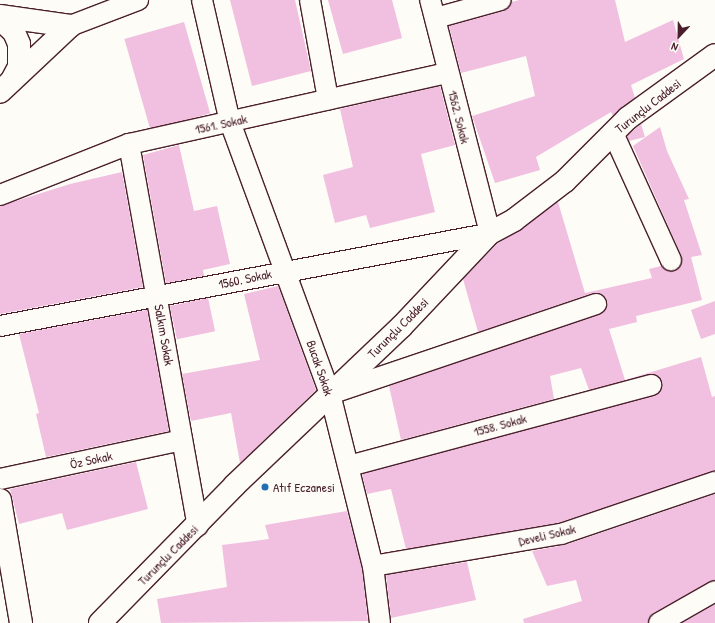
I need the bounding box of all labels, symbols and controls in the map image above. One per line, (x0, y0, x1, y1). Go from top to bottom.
north arrow (659, 16, 699, 56)
text: N (669, 40, 680, 55)
street label: Turunçlu Caddesi (612, 75, 684, 137)
street label: 1562. Sokak (445, 89, 473, 145)
street label: 1561. Sokak (193, 111, 249, 137)
street label: 1560. Sokak (217, 266, 273, 292)
street label: Turunçlu Caddesi (364, 294, 432, 362)
street label: Salkım Sokak (151, 303, 177, 367)
street label: Bucak Sokak (303, 338, 337, 398)
street label: 1558. Sokak (472, 410, 528, 440)
street label: Öz Sokak (68, 448, 114, 472)
place label: Atıf Eczanesi (273, 479, 335, 495)
marker: Atıf Eczanesi (260, 482, 270, 492)
street label: Turunçlu Caddesi (134, 521, 202, 589)
street label: Develi Sokak (517, 521, 577, 549)

